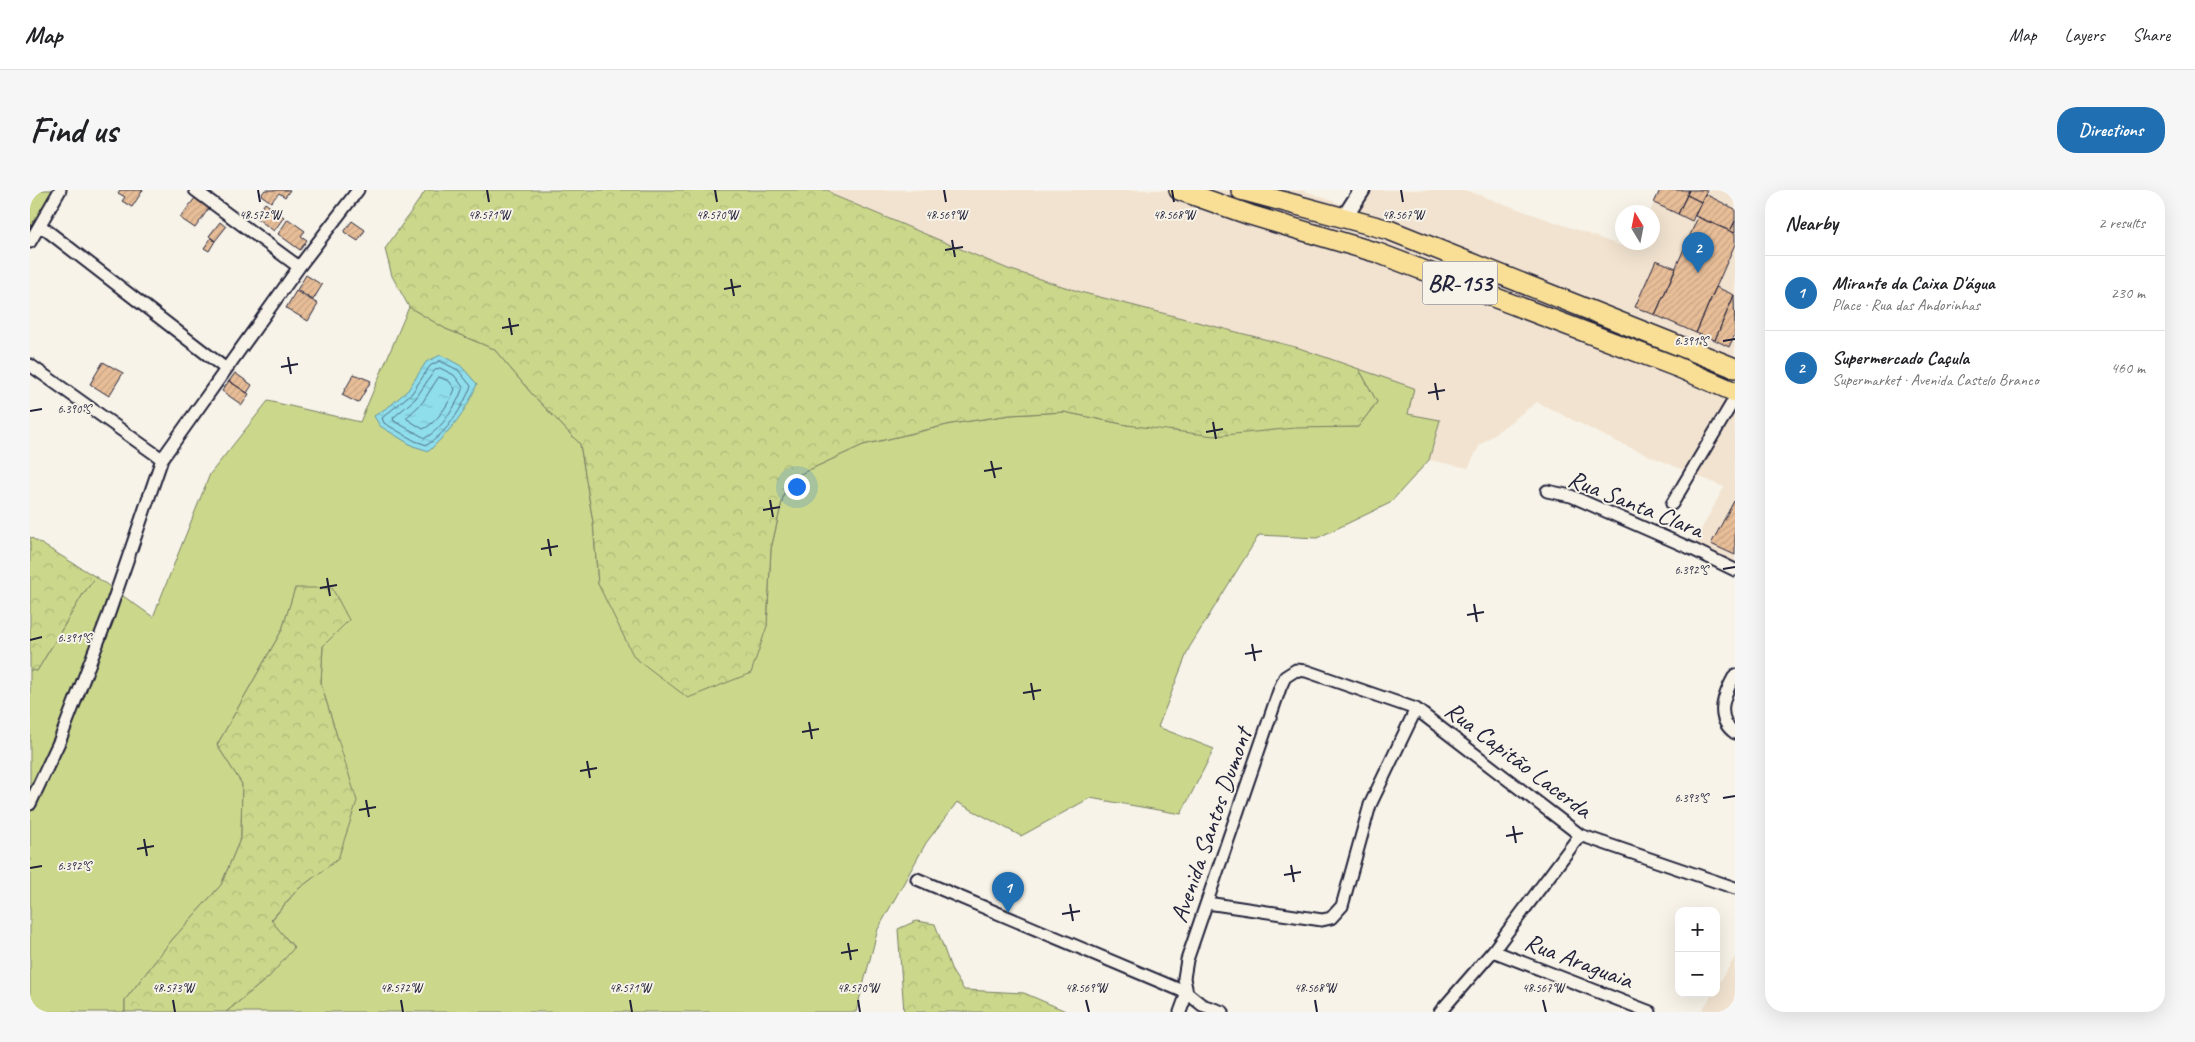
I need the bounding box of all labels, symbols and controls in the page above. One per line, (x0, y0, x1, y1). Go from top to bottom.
text: Map (25, 20, 62, 50)
text: Map (2009, 24, 2037, 46)
text: Layers (2065, 24, 2104, 46)
text: Share (2132, 24, 2170, 46)
button: Directions (2057, 107, 2165, 153)
text: Find us (30, 108, 117, 153)
north arrow (1615, 205, 1660, 250)
text: 48.572°W (239, 207, 283, 223)
text: 48.571°W (468, 207, 512, 223)
text: 48.570°W (696, 207, 740, 223)
text: 48.569°W (925, 207, 969, 223)
text: 48.568°W (1153, 207, 1197, 223)
text: 48.567°W (1382, 207, 1426, 223)
text: Nearby (1785, 210, 1838, 236)
text: 2 results (2098, 213, 2145, 233)
pin: 2 (1682, 232, 1714, 273)
road number: BR-153 (1422, 262, 1498, 305)
text: Mirante da Caixa D'água (1832, 271, 1995, 295)
text: 1 (1797, 283, 1805, 303)
text: 230 m (2111, 283, 2145, 303)
text: Place · Rua das Andorinhas (1832, 295, 1980, 315)
text: 6.391°S (1674, 333, 1710, 349)
text: Supermercado Caçula (1832, 346, 1969, 370)
text: 2 (1797, 358, 1805, 378)
text: 460 m (2111, 358, 2145, 378)
text: Supermarket · Avenida Castelo Branco (1832, 370, 2039, 390)
text: 6.390°S (57, 401, 93, 417)
street label: Rua Santa Clara (1564, 462, 1710, 546)
your location (784, 474, 810, 500)
text: 6.392°S (1674, 562, 1710, 578)
text: 6.391°S (57, 630, 93, 646)
street label: Rua Capitão Lacerda (1439, 694, 1600, 827)
street label: Avenida Santos Dumont (1163, 721, 1260, 927)
text: 6.393°S (1674, 790, 1710, 806)
text: 6.392°S (57, 858, 93, 874)
pin: 1 (992, 872, 1024, 913)
map controls (1675, 907, 1720, 997)
button: + (1675, 907, 1720, 952)
street label: Rua Araguaia (1520, 926, 1639, 997)
button: − (1675, 952, 1720, 997)
text: 48.573°W (152, 980, 196, 996)
text: 48.572°W (380, 980, 424, 996)
text: 48.571°W (609, 980, 653, 996)
text: 48.570°W (837, 980, 881, 996)
text: 48.569°W (1065, 980, 1109, 996)
text: 48.568°W (1294, 980, 1338, 996)
text: 48.567°W (1522, 980, 1566, 996)

